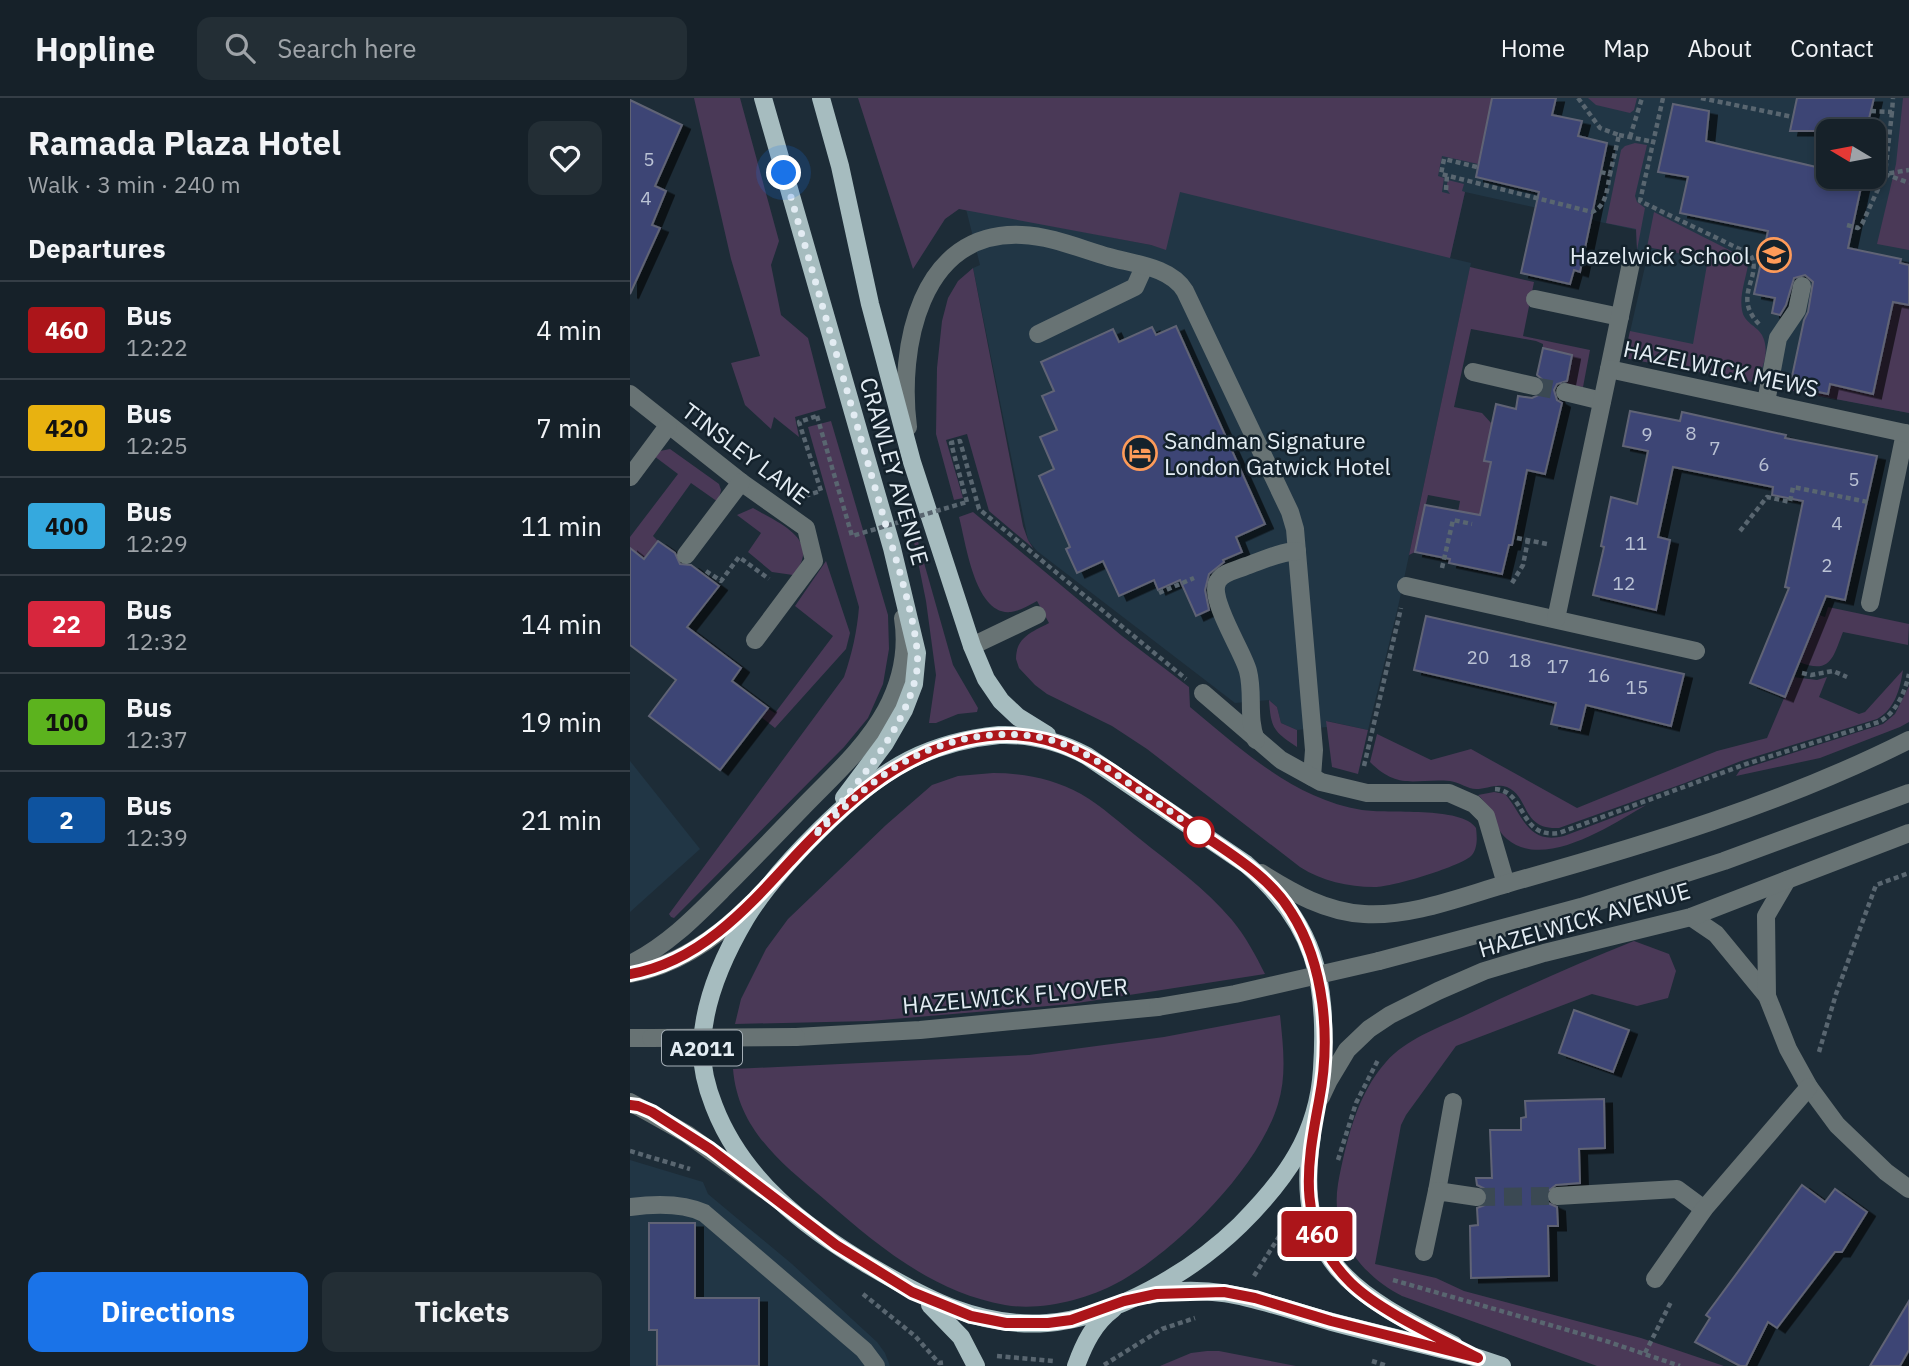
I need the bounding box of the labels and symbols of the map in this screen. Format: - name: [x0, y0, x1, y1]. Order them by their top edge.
- north arrow: [1816, 119, 1886, 189]
- house number: 5: [643, 147, 655, 171]
- your location: [766, 155, 801, 190]
- house number: 4: [640, 186, 652, 210]
- school or university icon: Hazelwick School: [1755, 236, 1793, 274]
- place label: Hazelwick School: [1570, 240, 1750, 270]
- street label: HAZELWICK MEWS: [1621, 333, 1821, 403]
- street label: CRAWLEY AVENUE: [854, 374, 936, 568]
- street label: TINSLEY LANE: [676, 395, 816, 511]
- house number: 8: [1685, 421, 1697, 445]
- house number: 9: [1641, 422, 1653, 446]
- place label: Sandman Signature London Gatwick Hotel: [1164, 425, 1391, 481]
- hotel icon: Sandman Signature London Gatwick Hotel: [1121, 434, 1159, 472]
- house number: 7: [1709, 436, 1721, 460]
- house number: 6: [1758, 452, 1770, 476]
- house number: 5: [1848, 467, 1860, 491]
- house number: 4: [1831, 511, 1843, 535]
- house number: 11: [1625, 531, 1647, 555]
- house number: 2: [1821, 553, 1833, 577]
- house number: 12: [1613, 571, 1635, 595]
- house number: 20: [1467, 645, 1489, 669]
- house number: 18: [1509, 648, 1531, 672]
- house number: 17: [1547, 654, 1569, 678]
- house number: 16: [1588, 663, 1610, 687]
- house number: 15: [1626, 675, 1648, 699]
- unlabelled marker: [1184, 817, 1214, 847]
- street label: HAZELWICK AVENUE: [1475, 874, 1693, 964]
- street label: HAZELWICK FLYOVER: [901, 970, 1129, 1020]
- road number: A2011: [662, 1030, 742, 1066]
- line badge: 460: [1277, 1211, 1357, 1257]

